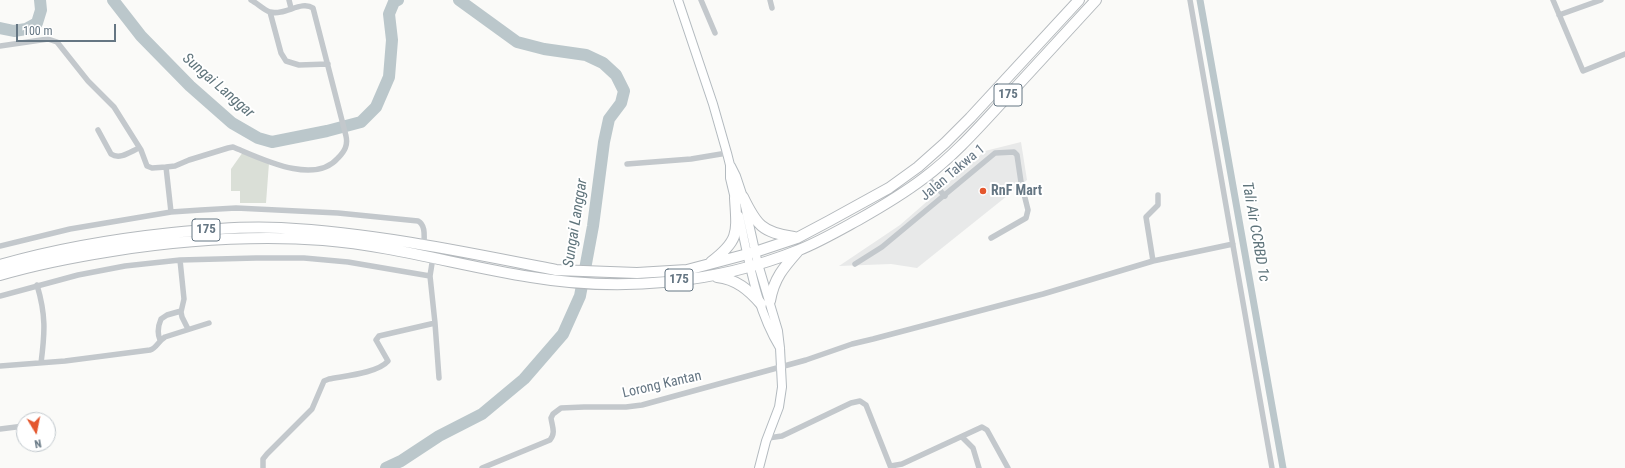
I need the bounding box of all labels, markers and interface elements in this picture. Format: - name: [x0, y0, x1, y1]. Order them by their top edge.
- scale bar: [18, 16, 118, 42]
- text: 100 m: [23, 24, 53, 38]
- water label: Sungai Langgar: [178, 50, 258, 122]
- road number: 175: [994, 84, 1022, 106]
- street label: Jalan Takwa 1: [917, 141, 989, 205]
- water label: Sungai Langgar: [560, 178, 592, 268]
- water label: Tali Air CCRBD 1c: [1237, 181, 1273, 283]
- place label: RnF Mart: [991, 183, 1042, 199]
- marker: RnF Mart: [978, 186, 988, 196]
- road number: 175: [192, 219, 220, 241]
- road number: 175: [665, 269, 693, 291]
- street label: Lorong Kantan: [621, 368, 703, 402]
- north arrow: [16, 412, 56, 452]
- text: N: [34, 436, 42, 450]

